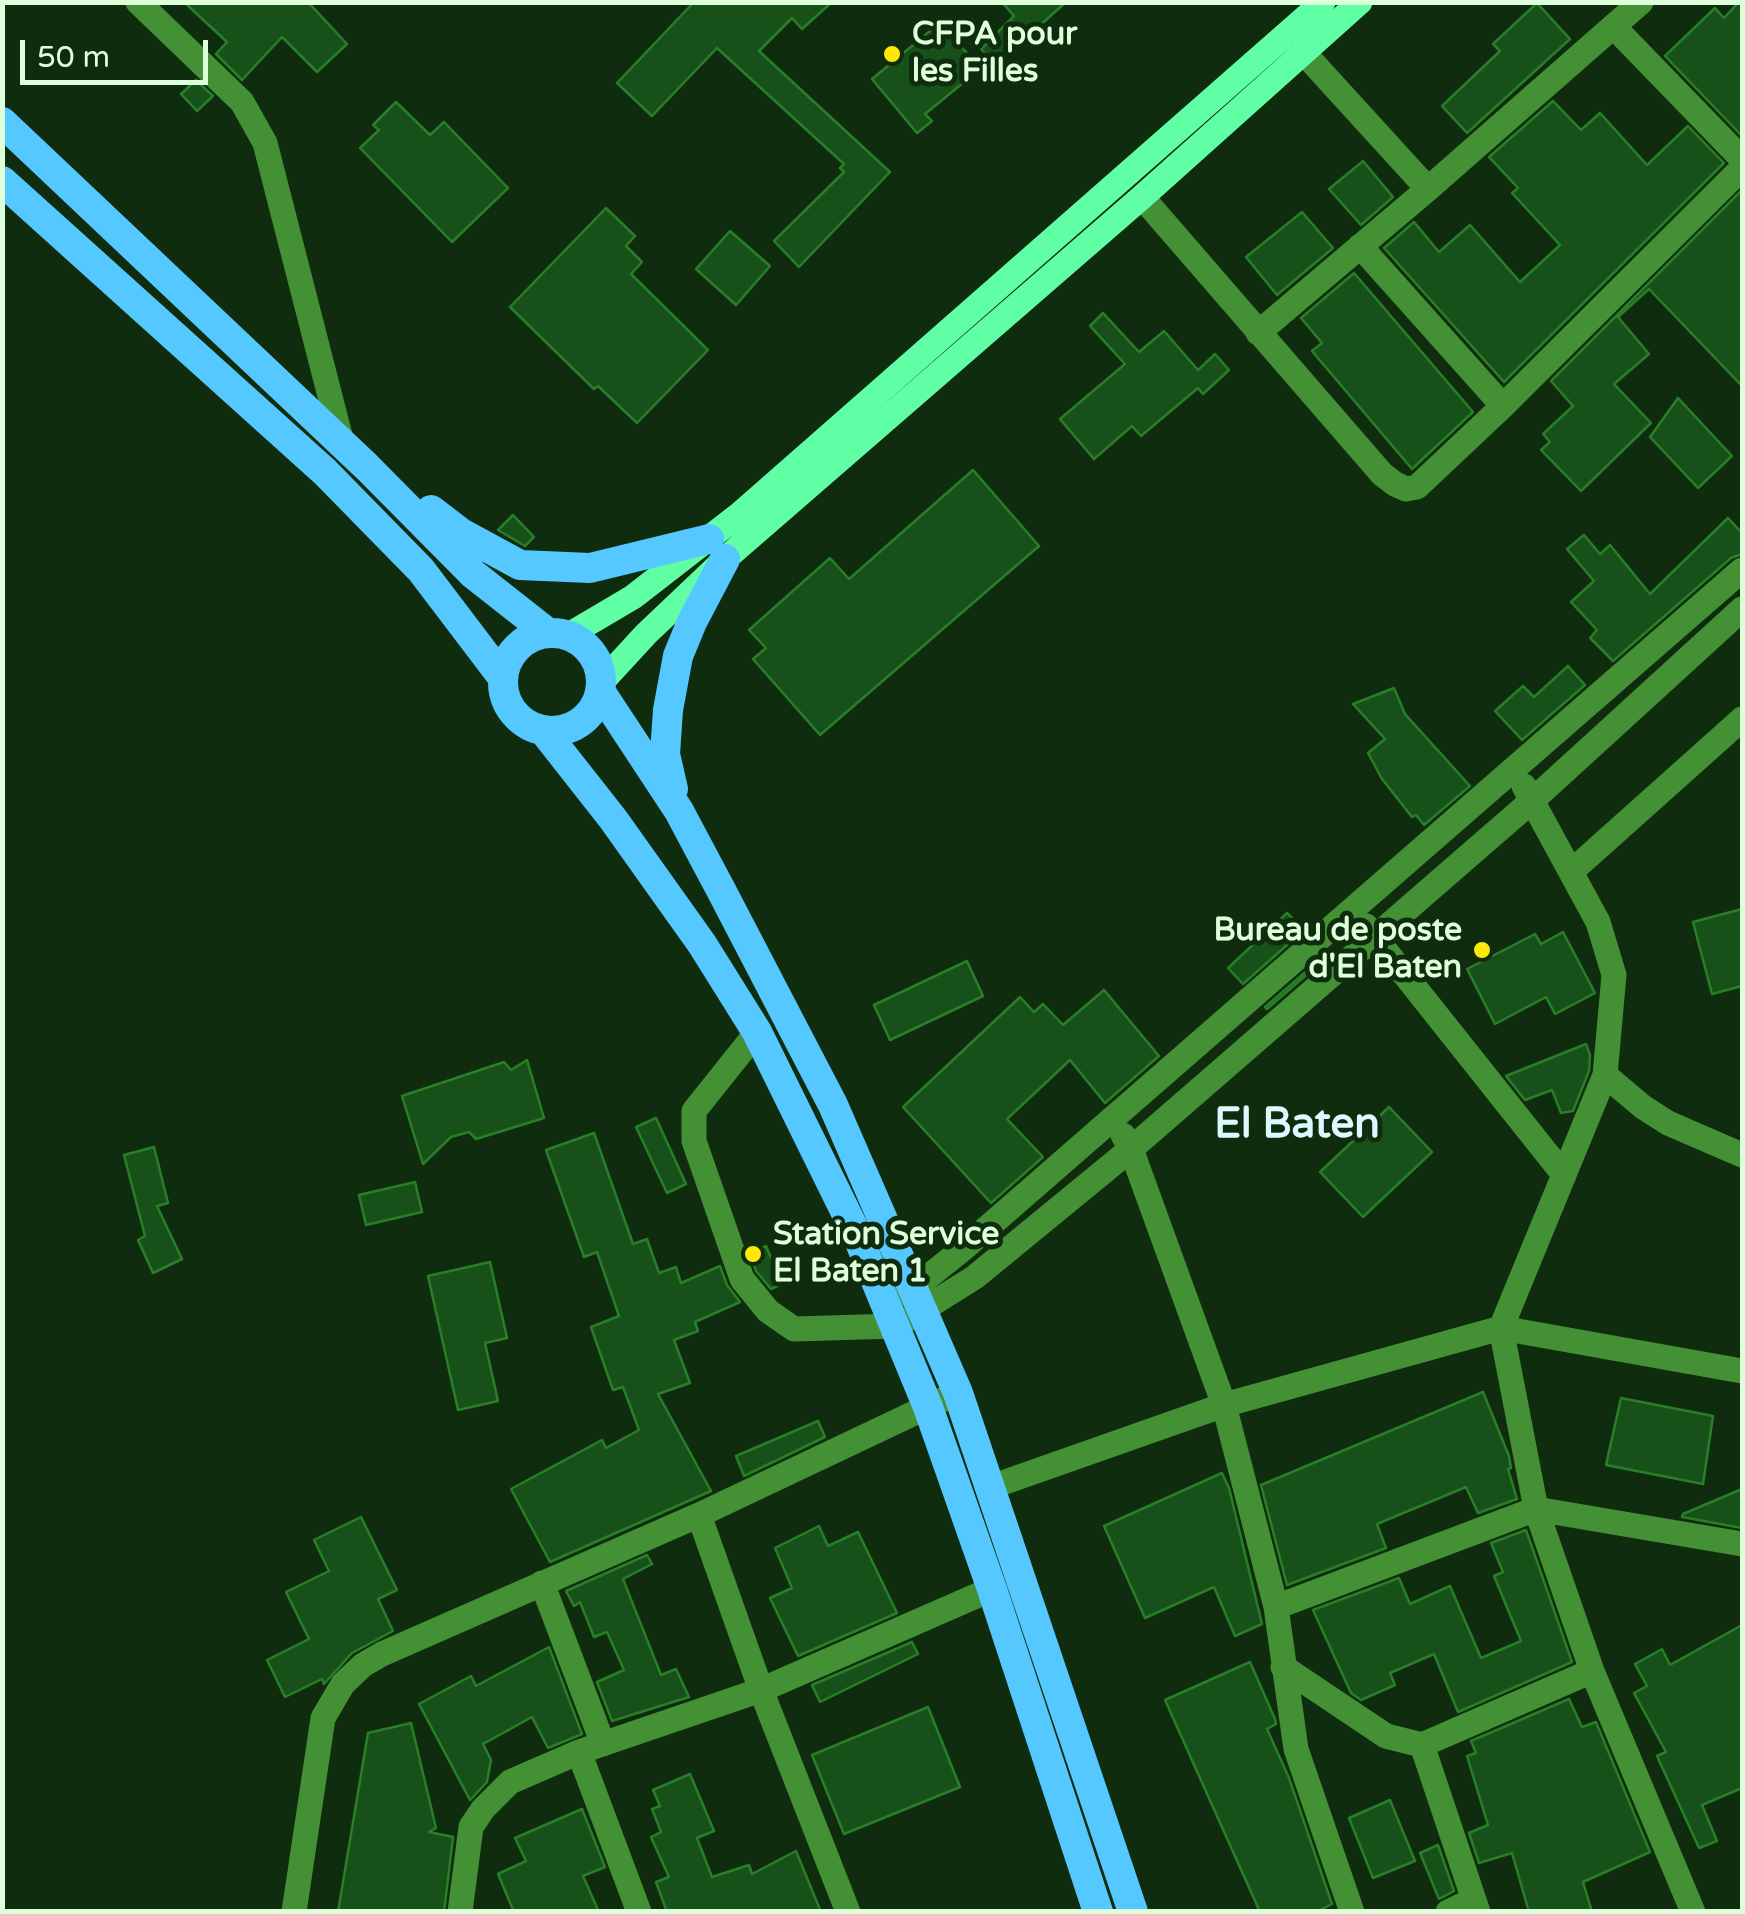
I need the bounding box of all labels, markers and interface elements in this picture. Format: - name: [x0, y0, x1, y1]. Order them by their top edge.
- place label: CFPA pour les Filles: [912, 17, 1077, 92]
- scale bar: [25, 20, 212, 82]
- text: 50 m: [37, 39, 110, 76]
- marker: CFPA pour les Filles: [881, 43, 903, 65]
- place label: Bureau de poste d'El Baten: [1213, 913, 1462, 988]
- marker: Bureau de poste d'El Baten: [1471, 939, 1493, 961]
- district label: El Baten: [1214, 1101, 1380, 1151]
- place label: Station Service El Baten 1: [773, 1217, 999, 1292]
- marker: Station Service El Baten 1: [742, 1243, 764, 1265]

